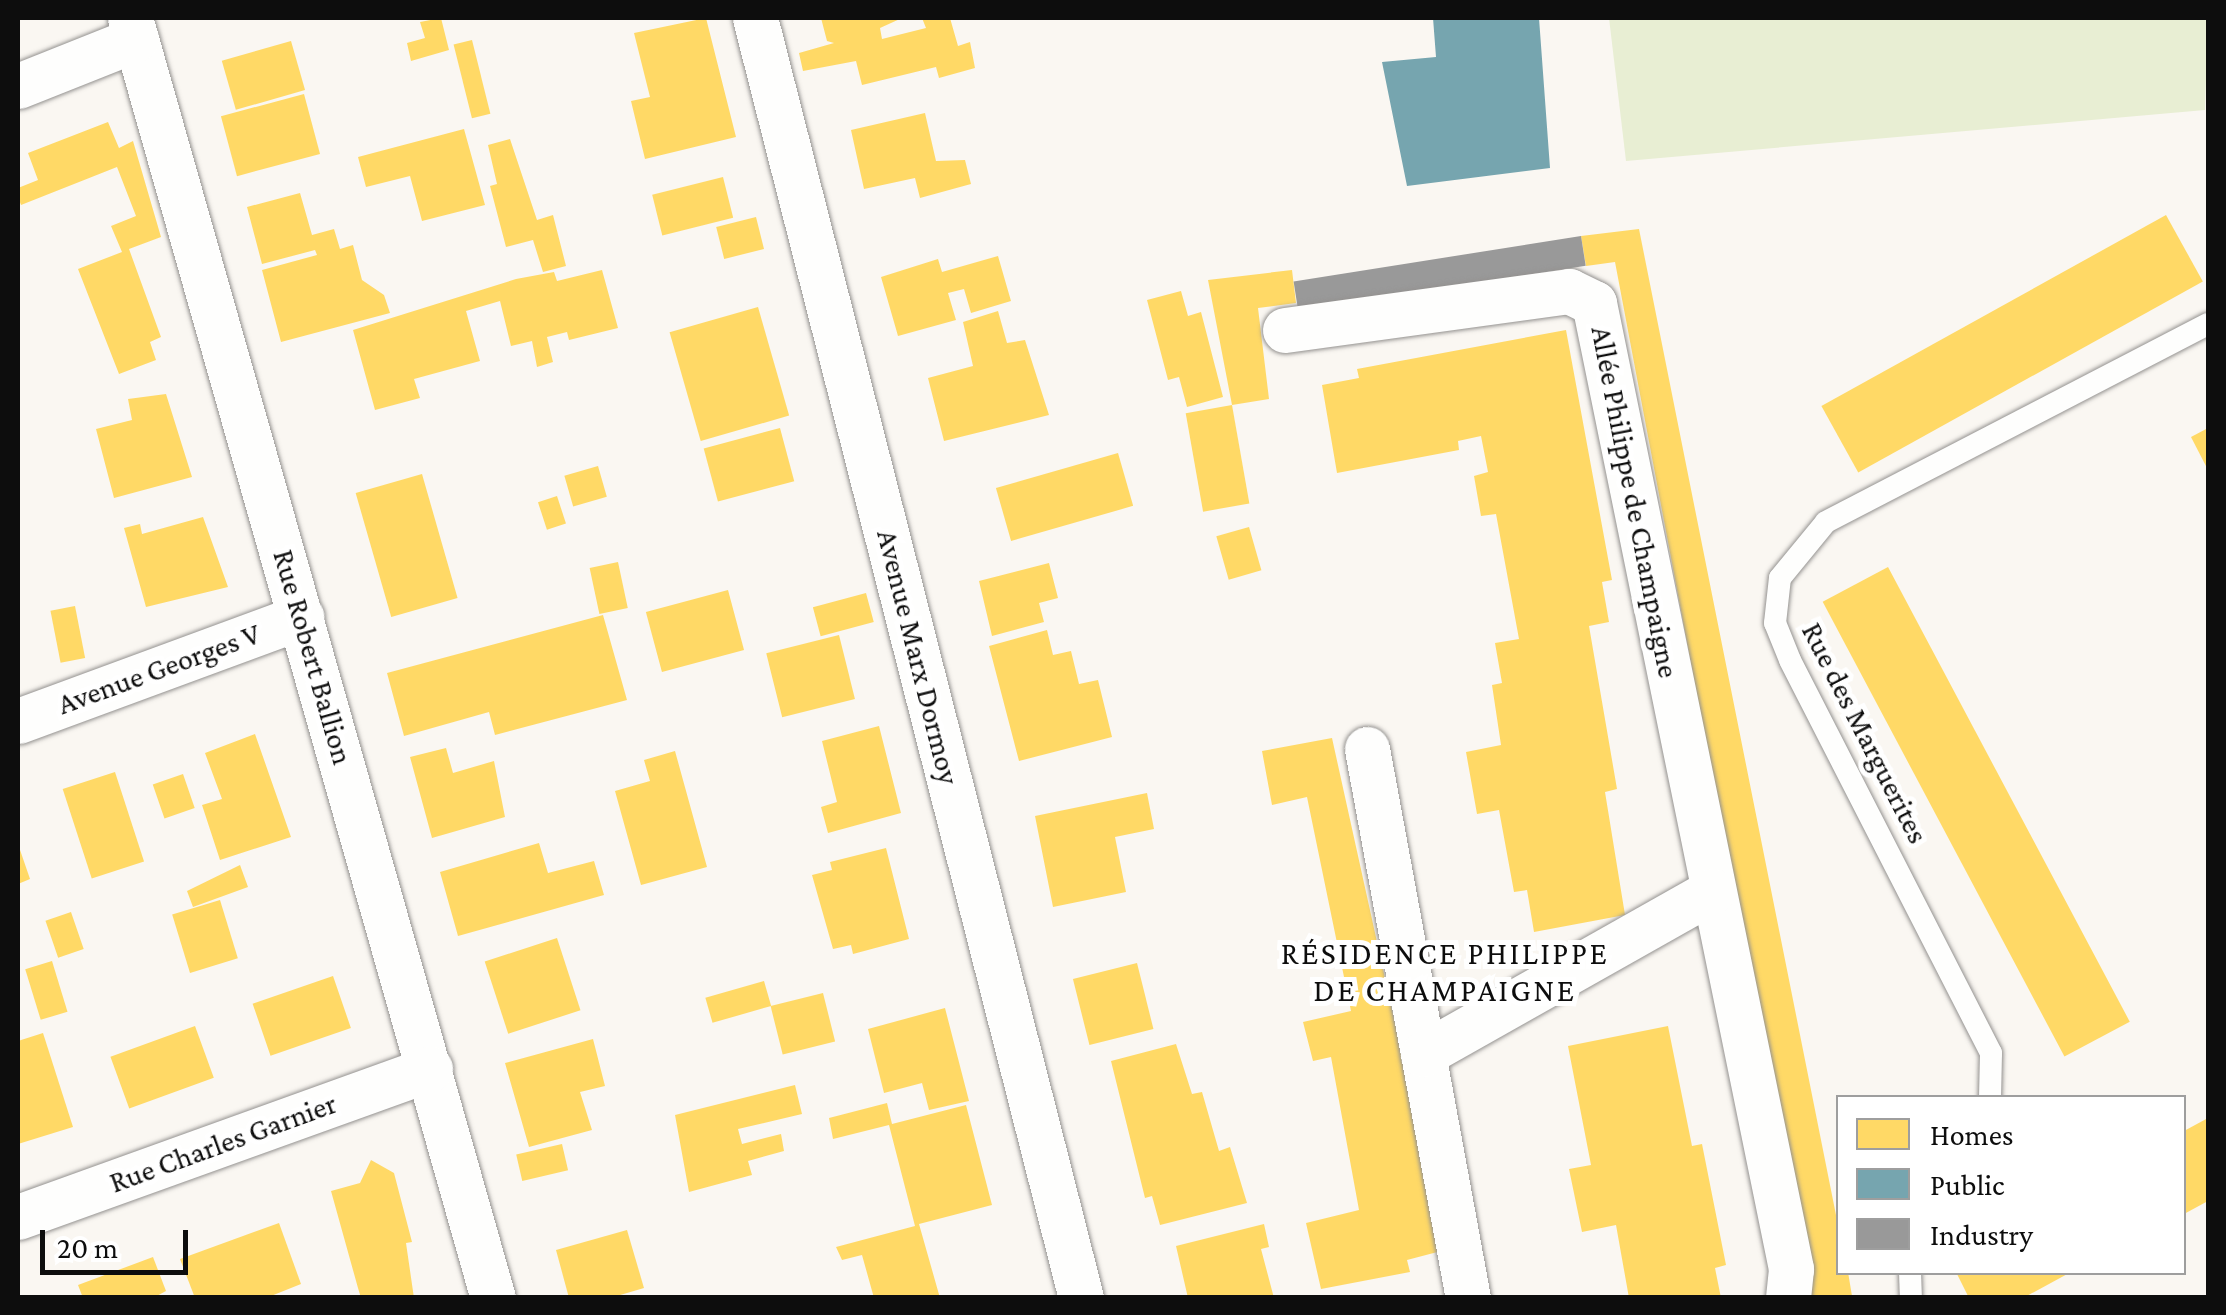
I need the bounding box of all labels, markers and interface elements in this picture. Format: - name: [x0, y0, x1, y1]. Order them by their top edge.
- street label: Allée Philippe de Champaigne: [1583, 323, 1687, 681]
- street label: Avenue Marx Dormoy: [869, 526, 967, 788]
- street label: Rue Robert Ballion: [265, 545, 361, 769]
- street label: Avenue Georges V: [53, 616, 265, 722]
- street label: Rue des Marguerites: [1794, 617, 1936, 849]
- district label: RÉSIDENCE PHILIPPE DE CHAMPAIGNE: [1281, 935, 1609, 1010]
- street label: Rue Charles Garnier: [105, 1085, 341, 1201]
- legend: [1836, 1095, 2186, 1275]
- text: Homes: [1930, 1118, 2014, 1151]
- text: Public: [1930, 1168, 2005, 1201]
- scale bar: [45, 1210, 192, 1272]
- text: Industry: [1930, 1218, 2033, 1251]
- text: 20 m: [57, 1231, 118, 1264]

